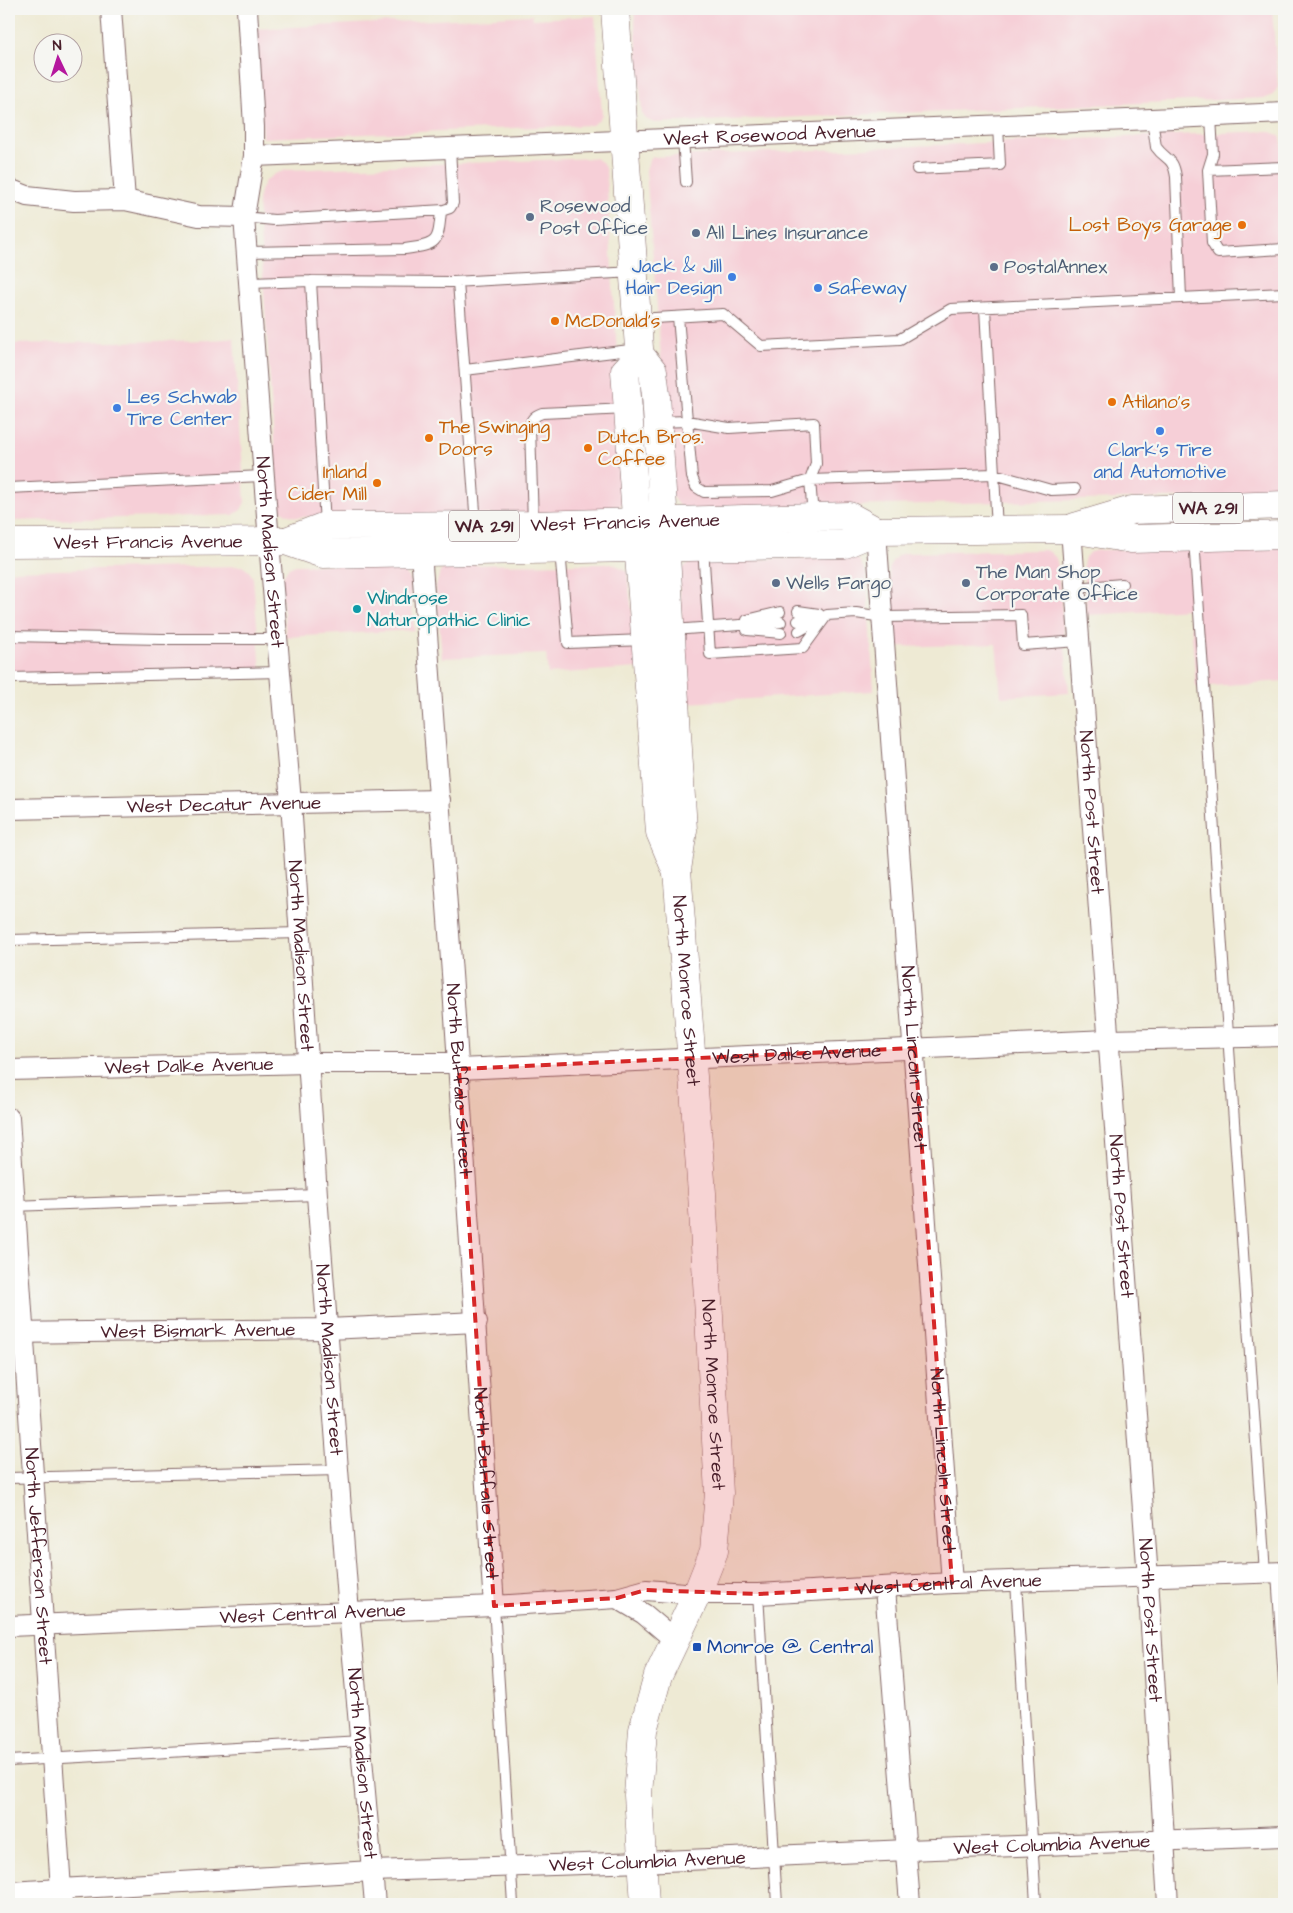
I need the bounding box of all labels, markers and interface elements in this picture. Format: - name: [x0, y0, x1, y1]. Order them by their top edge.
- north arrow: [32, 32, 82, 82]
- text: N: [52, 36, 62, 56]
- street label: West Rosewood Avenue: [663, 117, 877, 153]
- place label: Rosewood Post Office: [540, 193, 648, 242]
- marker: Rosewood Post Office: [524, 211, 536, 223]
- place label: Lost Boys Garage: [1069, 212, 1232, 240]
- marker: Lost Boys Garage: [1236, 219, 1248, 231]
- place label: All Lines Insurance: [706, 220, 868, 247]
- marker: All Lines Insurance: [690, 227, 702, 239]
- place label: Jack & Jill Hair Design: [626, 253, 722, 303]
- place label: PostalAnnex: [1004, 254, 1107, 281]
- marker: PostalAnnex: [988, 261, 1000, 273]
- marker: Jack & Jill Hair Design: [726, 271, 738, 283]
- place label: Safeway: [828, 275, 907, 303]
- marker: Safeway: [812, 282, 824, 294]
- place label: McDonald's: [565, 308, 660, 335]
- marker: McDonald's: [549, 315, 561, 327]
- place label: Les Schwab Tire Center: [127, 384, 237, 433]
- place label: Atilano's: [1122, 389, 1190, 416]
- marker: Atilano's: [1106, 396, 1118, 408]
- marker: Les Schwab Tire Center: [111, 402, 123, 414]
- place label: The Swinging Doors: [439, 414, 550, 463]
- place label: Dutch Bros. Coffee: [598, 424, 704, 473]
- marker: Clark's Tire and Automotive: [1154, 425, 1166, 437]
- marker: The Swinging Doors: [423, 432, 435, 444]
- place label: Clark's Tire and Automotive: [1094, 437, 1226, 486]
- marker: Dutch Bros. Coffee: [582, 442, 594, 454]
- street label: North Madison Street: [249, 455, 291, 649]
- place label: Inland Cider Mill: [288, 459, 367, 508]
- marker: Inland Cider Mill: [371, 477, 383, 489]
- road number: WA 291: [1173, 492, 1243, 524]
- street label: West Francis Avenue: [530, 506, 720, 539]
- road number: WA 291: [449, 511, 519, 542]
- street label: West Francis Avenue: [53, 528, 243, 556]
- place label: The Man Shop Corporate Office: [976, 559, 1138, 608]
- place label: Wells Fargo: [786, 570, 891, 598]
- marker: Wells Fargo: [770, 577, 782, 589]
- marker: The Man Shop Corporate Office: [960, 577, 972, 589]
- place label: Windrose Naturopathic Clinic: [367, 585, 531, 634]
- marker: Windrose Naturopathic Clinic: [351, 603, 363, 615]
- street label: North Post Street: [1072, 729, 1111, 895]
- street label: West Decatur Avenue: [126, 789, 321, 820]
- street label: North Madison Street: [281, 859, 321, 1053]
- street label: North Monroe Street: [665, 894, 707, 1087]
- street label: North Lincoln Street: [894, 964, 934, 1151]
- street label: North Buffalo Street: [439, 982, 479, 1177]
- street label: West Dalke Avenue: [711, 1037, 882, 1071]
- street label: West Dalke Avenue: [104, 1050, 274, 1081]
- street label: North Post Street: [1102, 1133, 1141, 1299]
- street label: North Madison Street: [309, 1263, 350, 1457]
- street label: North Monroe Street: [695, 1298, 732, 1491]
- street label: West Bismark Avenue: [100, 1316, 296, 1345]
- street label: North Lincoln Street: [923, 1367, 963, 1554]
- street label: North Buffalo Street: [467, 1386, 506, 1581]
- street label: North Jefferson Street: [18, 1447, 59, 1666]
- street label: North Post Street: [1132, 1537, 1169, 1703]
- street label: West Central Avenue: [855, 1567, 1042, 1602]
- street label: West Central Avenue: [219, 1596, 406, 1631]
- place label: Monroe @ Central: [707, 1634, 873, 1661]
- marker: Monroe @ Central: [691, 1641, 703, 1653]
- street label: North Madison Street: [340, 1667, 384, 1860]
- street label: West Columbia Avenue: [953, 1827, 1151, 1862]
- street label: West Columbia Avenue: [548, 1844, 746, 1879]

